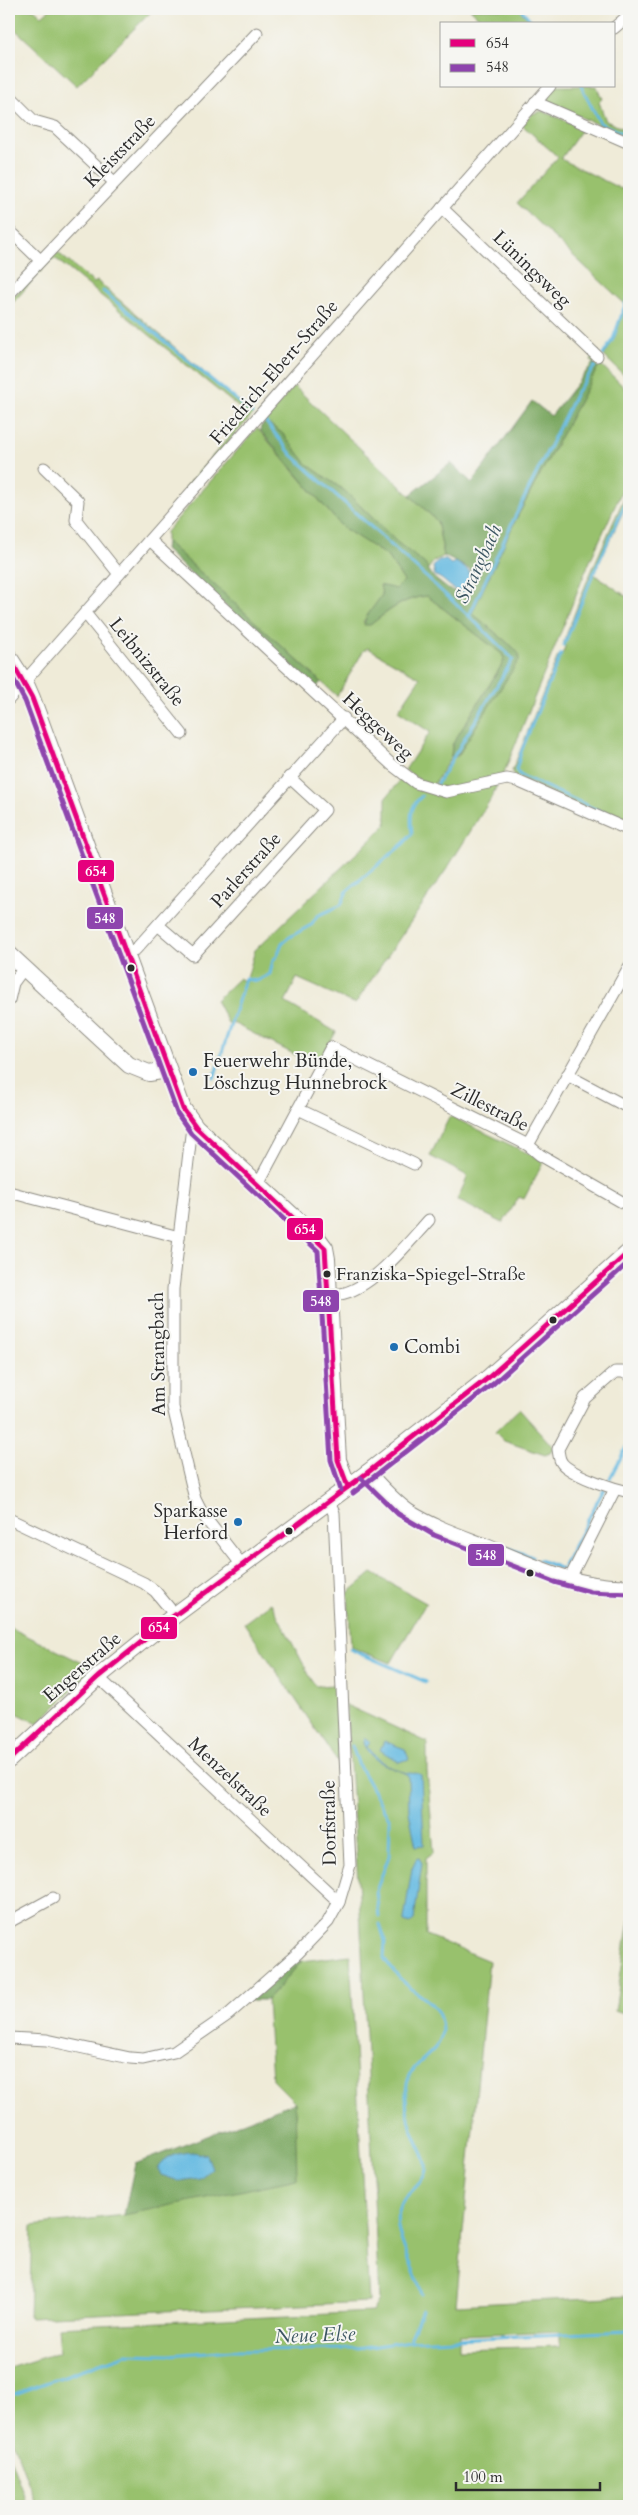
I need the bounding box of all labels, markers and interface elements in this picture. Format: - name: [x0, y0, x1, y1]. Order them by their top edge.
- legend: [440, 22, 616, 88]
- text: 654: [486, 33, 509, 53]
- text: 548: [486, 57, 509, 77]
- street label: Kleiststraße: [78, 109, 162, 193]
- street label: Lüningsweg: [487, 225, 577, 313]
- street label: Friedrich-Ebert-Straße: [204, 294, 344, 450]
- water label: Strangbach: [448, 520, 508, 608]
- street label: Leibnizstraße: [103, 612, 191, 712]
- street label: Heggeweg: [337, 686, 420, 766]
- street label: Parlerstraße: [205, 826, 287, 914]
- line badge: 654: [77, 859, 115, 883]
- text: 654: [85, 862, 107, 881]
- line badge: 548: [86, 906, 124, 930]
- text: 548: [94, 909, 116, 928]
- unlabelled marker: [126, 963, 136, 973]
- place label: Feuerwehr Bünde, Löschzug Hunnebrock: [203, 1048, 388, 1096]
- marker: Feuerwehr Bünde, Löschzug Hunnebrock: [187, 1066, 199, 1078]
- street label: Zillestraße: [446, 1076, 534, 1138]
- line badge: 654: [286, 1217, 324, 1241]
- text: 654: [294, 1220, 316, 1239]
- place label: Franziska-Spiegel-Straße: [336, 1262, 526, 1287]
- marker: Franziska-Spiegel-Straße: [322, 1269, 332, 1279]
- line badge: 548: [302, 1289, 340, 1313]
- street label: Am Strangbach: [144, 1291, 172, 1416]
- text: 548: [310, 1292, 332, 1311]
- unlabelled marker: [548, 1315, 558, 1325]
- place label: Combi: [404, 1334, 460, 1360]
- marker: Combi: [388, 1341, 400, 1353]
- place label: Sparkasse Herford: [154, 1498, 228, 1546]
- marker: Sparkasse Herford: [232, 1516, 244, 1528]
- unlabelled marker: [284, 1526, 294, 1536]
- line badge: 548: [467, 1543, 505, 1567]
- text: 548: [475, 1546, 497, 1565]
- unlabelled marker: [525, 1568, 535, 1578]
- line badge: 654: [140, 1616, 178, 1640]
- text: 654: [148, 1618, 170, 1637]
- street label: Engerstraße: [37, 1626, 127, 1708]
- street label: Menzelstraße: [182, 1731, 278, 1823]
- street label: Dorfstraße: [315, 1780, 343, 1866]
- water label: Neue Else: [274, 2320, 356, 2350]
- scale bar: [456, 2460, 599, 2492]
- text: 100 m: [463, 2467, 503, 2487]

